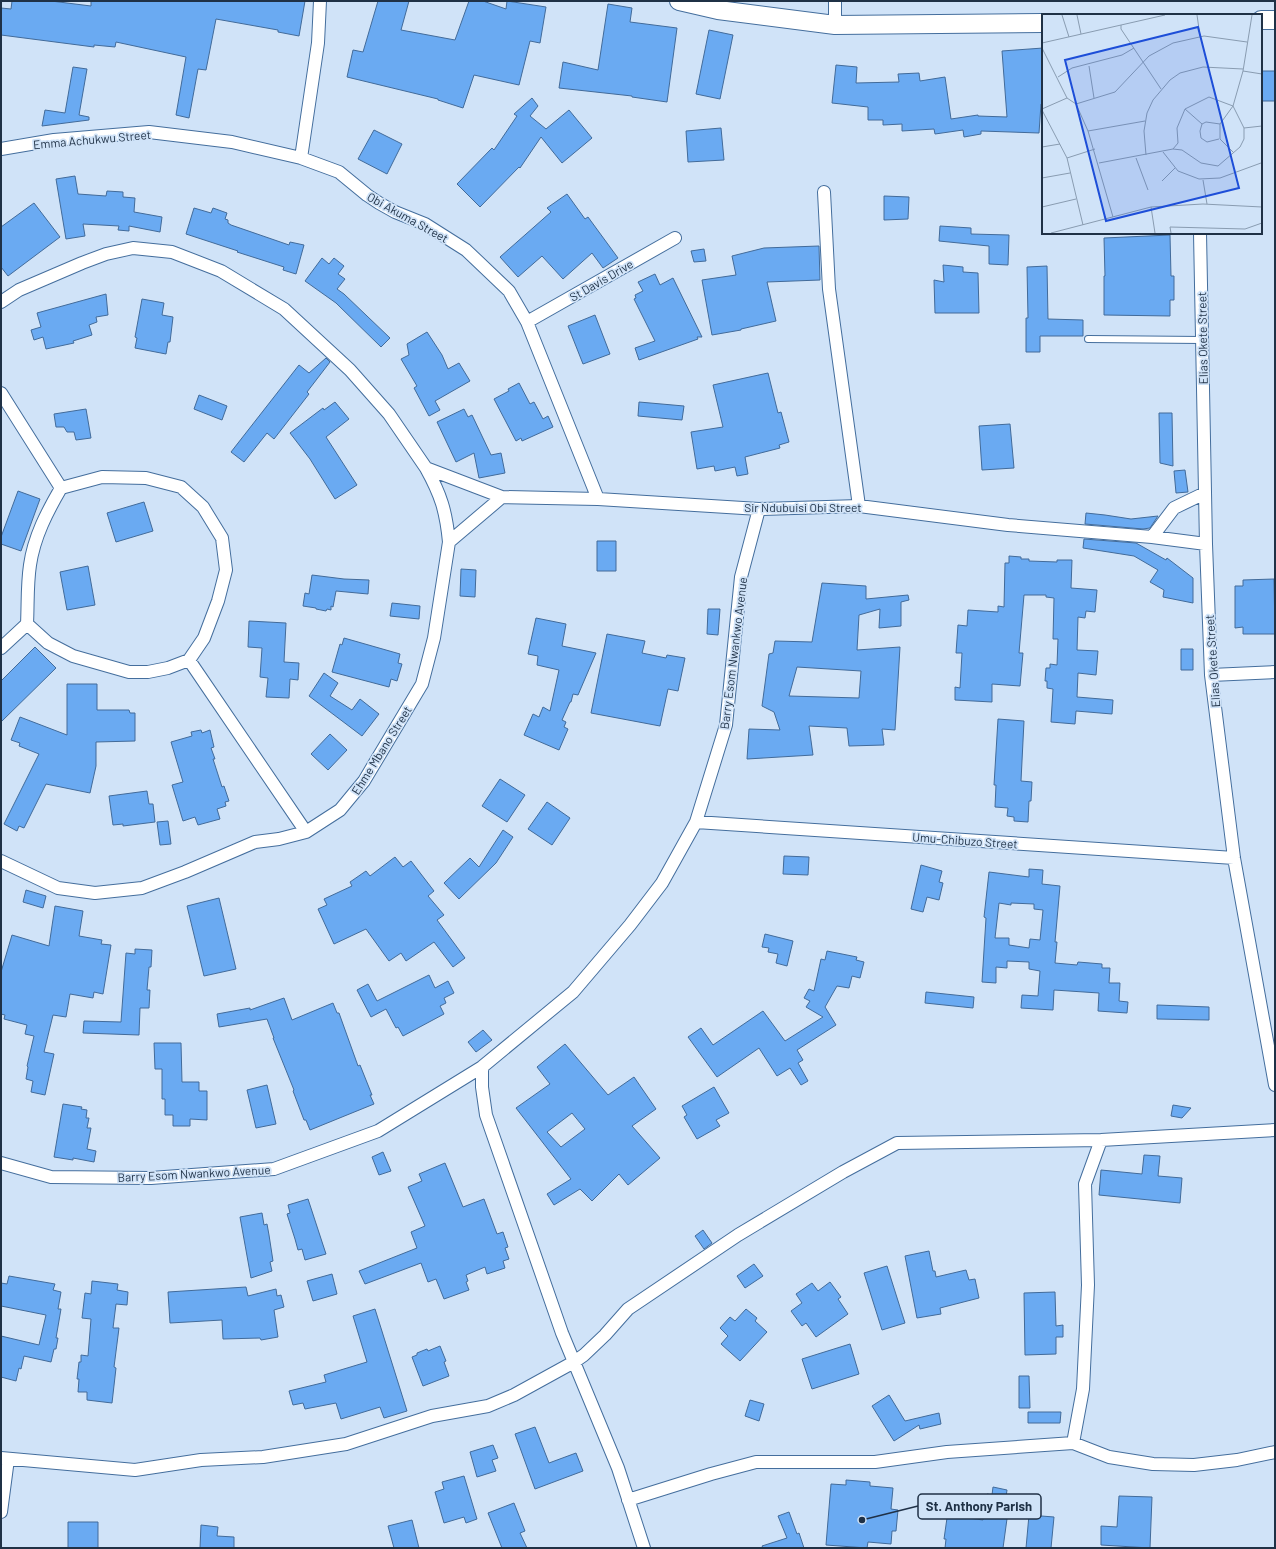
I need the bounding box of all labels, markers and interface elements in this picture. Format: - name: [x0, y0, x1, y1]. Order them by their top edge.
- inset map: [1042, 14, 1262, 234]
- street label: Emma Achukwu Street: [33, 127, 151, 151]
- street label: Obi Akuma Street: [365, 189, 451, 245]
- street label: St Davis Drive: [567, 256, 635, 304]
- street label: Elias Okete Street: [1194, 292, 1210, 384]
- street label: Sir Ndubuisi Obi Street: [744, 500, 862, 514]
- street label: Barry Esom Nwankwo Avenue: [717, 576, 749, 730]
- street label: Elias Okete Street: [1202, 614, 1222, 708]
- street label: Ehme Mbano Street: [348, 703, 414, 797]
- street label: Umu-Chibuzo Street: [912, 829, 1018, 851]
- street label: Barry Esom Nwankwo Avenue: [117, 1162, 271, 1184]
- callout: St. Anthony Parish: [918, 1494, 1041, 1519]
- text: St. Anthony Parish: [926, 1498, 1032, 1514]

